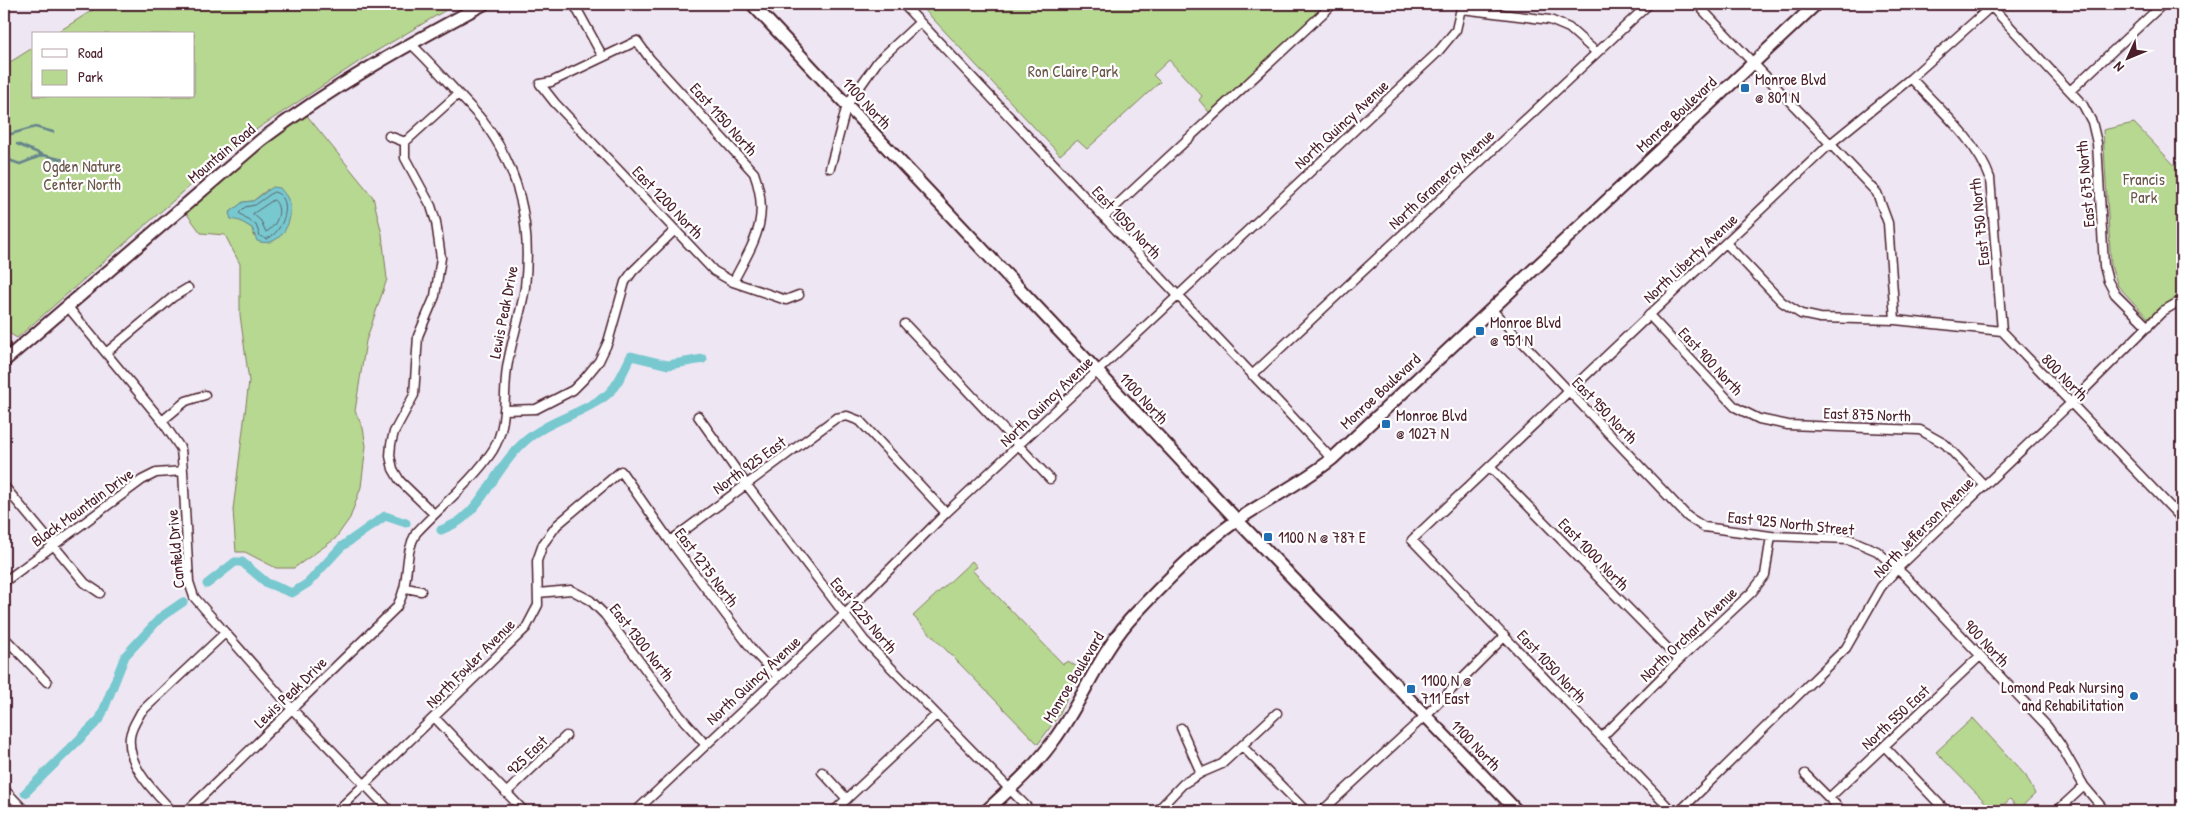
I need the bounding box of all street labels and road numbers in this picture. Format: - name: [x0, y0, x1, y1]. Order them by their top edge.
- street label: Monroe Boulevard: [1631, 71, 1721, 157]
- street label: 1100 North: [837, 72, 897, 134]
- street label: North Quincy Avenue: [1289, 74, 1394, 174]
- street label: East 1150 North: [685, 78, 763, 160]
- street label: Mountain Road: [182, 118, 260, 188]
- street label: North Gramercy Avenue: [1383, 124, 1499, 234]
- street label: East 675 North: [2070, 140, 2100, 228]
- street label: East 1200 North: [628, 161, 709, 243]
- street label: East 750 North: [1963, 177, 1995, 267]
- street label: East 1050 North: [1087, 181, 1167, 264]
- street label: North Liberty Avenue: [1638, 208, 1743, 308]
- street label: Lewis Peak Drive: [483, 263, 523, 360]
- street label: East 900 North: [1674, 322, 1749, 400]
- street label: Monroe Boulevard: [1335, 348, 1425, 434]
- street label: 800 North: [2037, 348, 2093, 406]
- street label: North Quincy Avenue: [994, 350, 1098, 451]
- street label: 1100 North: [1114, 367, 1174, 429]
- street label: East 950 North: [1567, 372, 1643, 449]
- street label: East 875 North: [1823, 401, 1911, 427]
- street label: North 925 East: [708, 431, 791, 499]
- street label: Black Mountain Drive: [27, 462, 138, 552]
- street label: North Jefferson Avenue: [1868, 471, 1979, 582]
- street label: East 925 North Street: [1727, 505, 1856, 541]
- street label: Canfield Drive: [161, 508, 189, 589]
- street label: East 1000 North: [1554, 513, 1634, 595]
- street label: East 1275 North: [670, 523, 744, 611]
- street label: East 1225 North: [826, 572, 903, 658]
- street label: North Orchard Avenue: [1634, 581, 1742, 686]
- street label: East 1300 North: [605, 599, 679, 686]
- street label: North Fowler Avenue: [421, 613, 520, 712]
- street label: 900 North: [1959, 615, 2015, 672]
- street label: East 1050 North: [1512, 625, 1592, 708]
- street label: Monroe Boulevard: [1037, 627, 1109, 727]
- street label: North Quincy Avenue: [701, 630, 806, 730]
- street label: Lewis Peak Drive: [249, 651, 332, 733]
- street label: North 550 East: [1856, 679, 1934, 755]
- street label: 1100 North: [1446, 715, 1506, 775]
- street label: 925 East: [502, 730, 553, 780]

